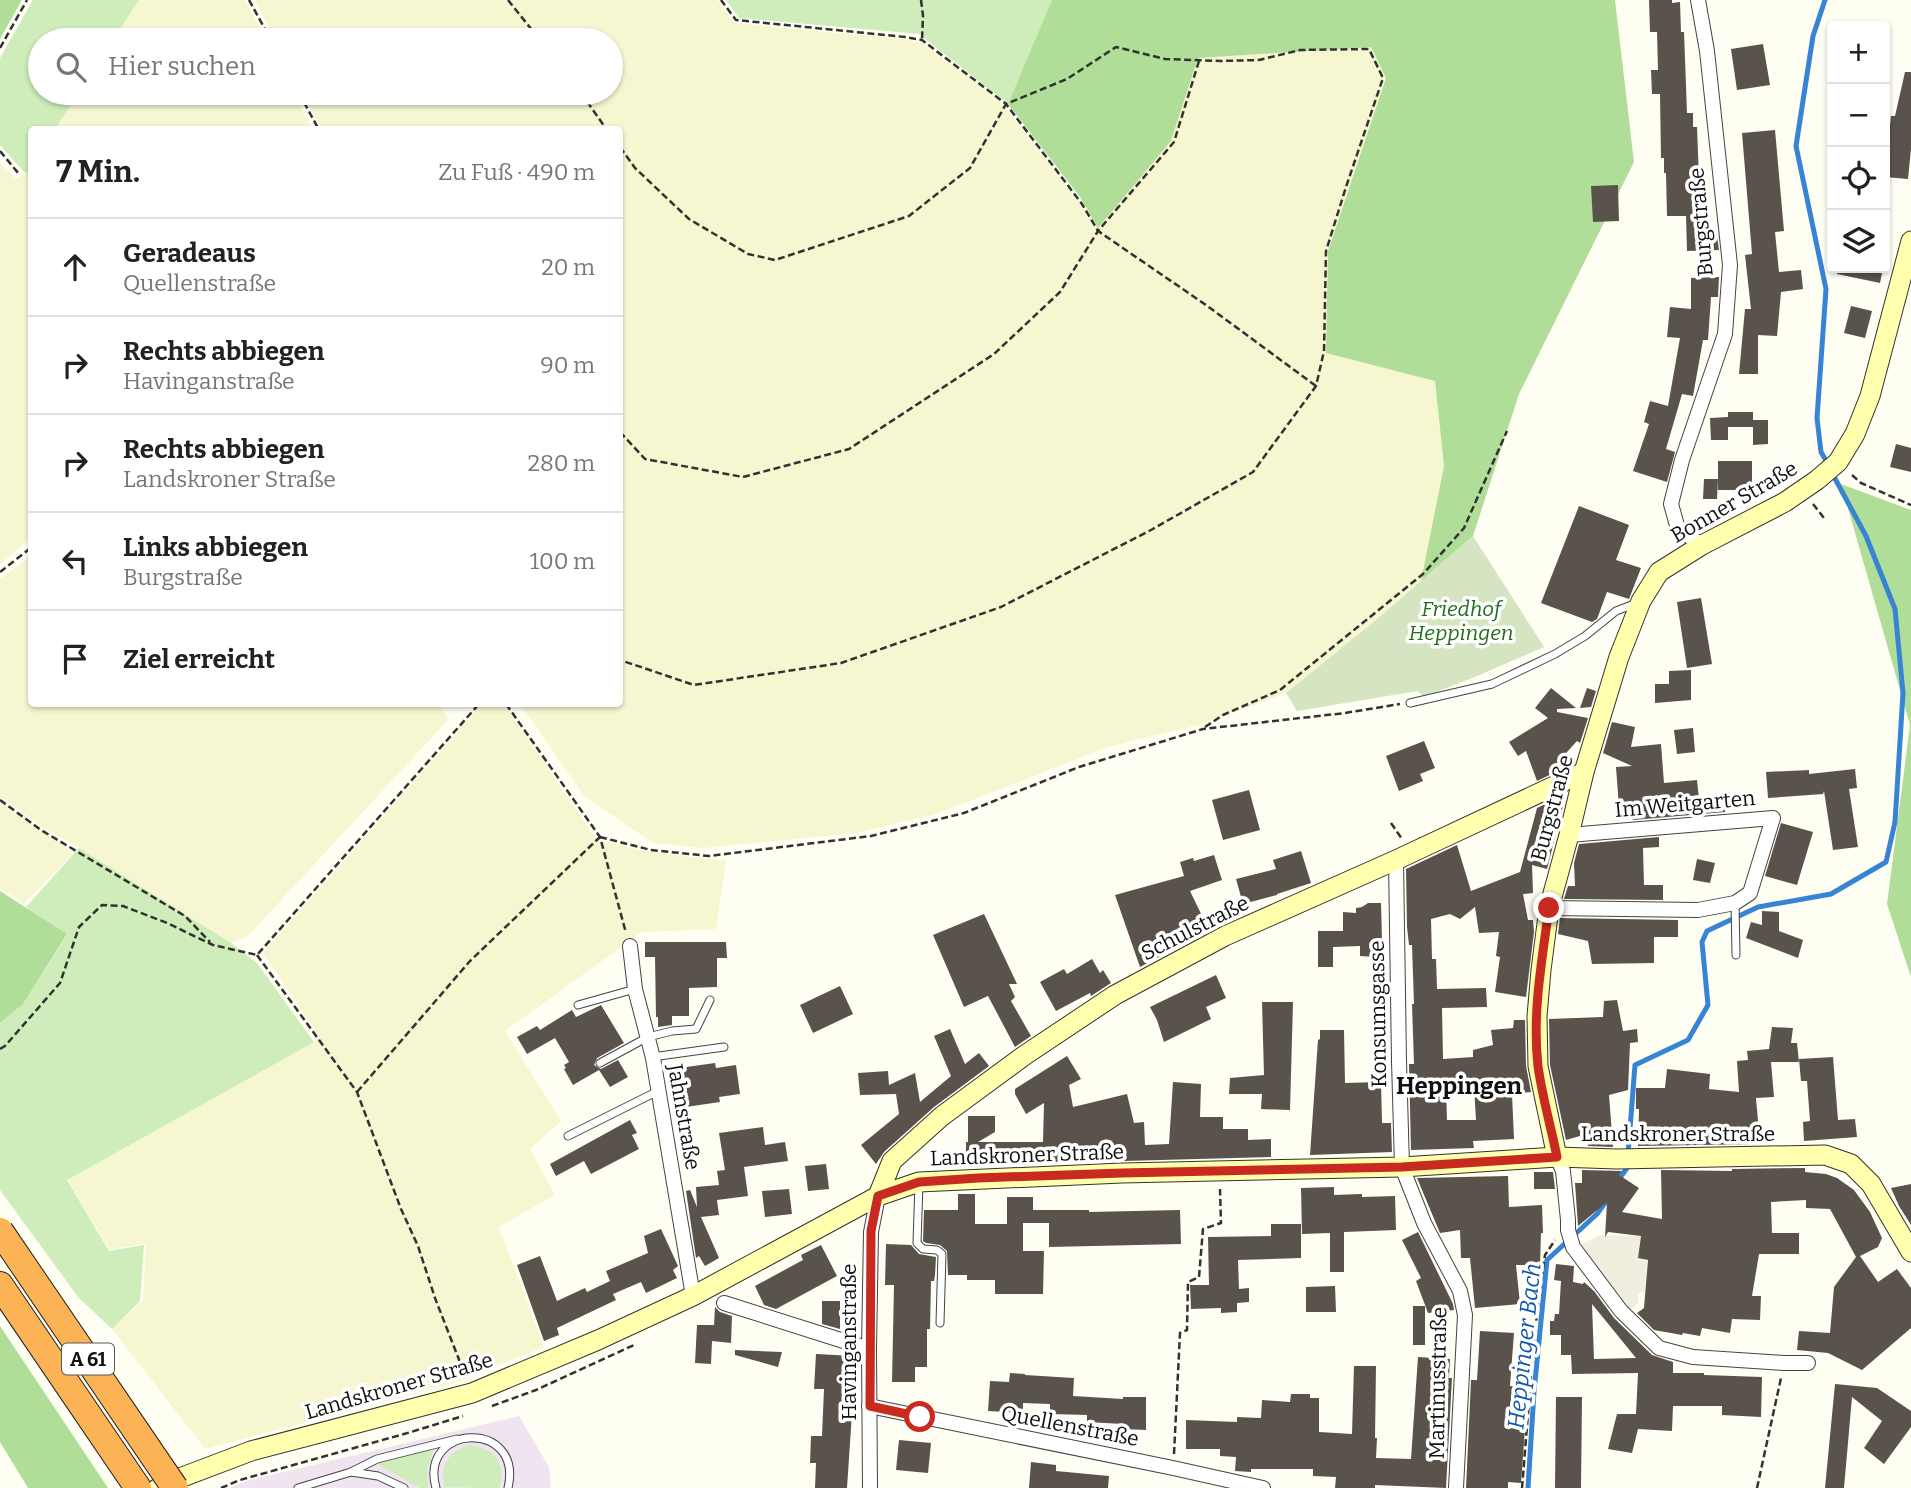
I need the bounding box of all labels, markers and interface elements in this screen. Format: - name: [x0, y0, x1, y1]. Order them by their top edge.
- map controls: [1827, 21, 1890, 273]
- button: +: [1827, 21, 1890, 84]
- search box: [28, 28, 623, 105]
- icon: search: [52, 48, 90, 86]
- text: Hier suchen: [108, 51, 256, 82]
- button: −: [1827, 84, 1890, 147]
- button: locate: [1827, 147, 1890, 210]
- text: 7 Min.: [56, 154, 140, 190]
- text: Zu Fuß · 490 m: [438, 158, 595, 186]
- street label: Burgstraße: [1683, 166, 1719, 278]
- button: layers: [1827, 210, 1890, 273]
- text: Geradeaus: [123, 238, 256, 269]
- icon: ahead: [56, 248, 94, 286]
- text: 20 m: [541, 253, 595, 281]
- text: Quellenstraße: [123, 269, 276, 297]
- text: Rechts abbiegen: [123, 336, 325, 367]
- icon: right: [56, 346, 94, 384]
- text: 90 m: [540, 351, 595, 379]
- text: Havinganstraße: [123, 367, 295, 395]
- text: Rechts abbiegen: [123, 434, 325, 465]
- icon: right: [56, 444, 94, 482]
- text: 280 m: [527, 449, 595, 477]
- street label: Bonner Straße: [1666, 455, 1802, 549]
- text: Landskroner Straße: [123, 465, 336, 493]
- text: Links abbiegen: [123, 532, 308, 563]
- icon: left: [56, 542, 94, 580]
- text: 100 m: [530, 547, 595, 575]
- text: Burgstraße: [123, 563, 243, 591]
- park label: Friedhof Heppingen: [1409, 596, 1513, 646]
- icon: arrive: [56, 640, 94, 678]
- text: Ziel erreicht: [123, 644, 275, 675]
- street label: Burgstraße: [1525, 752, 1579, 864]
- street label: Im Weitgarten: [1614, 785, 1756, 823]
- street label: Schulstraße: [1137, 890, 1253, 966]
- route end: [1533, 892, 1564, 923]
- street label: Konsumsgasse: [1364, 940, 1392, 1088]
- street label: Jahnstraße: [662, 1061, 706, 1172]
- district label: Heppingen: [1396, 1072, 1523, 1100]
- street label: Landskroner Straße: [1581, 1121, 1775, 1147]
- street label: Landskroner Straße: [929, 1139, 1125, 1171]
- water label: Heppinger Bach: [1501, 1262, 1547, 1430]
- street label: Havinganstraße: [836, 1264, 862, 1420]
- street label: Martinusstraße: [1424, 1307, 1452, 1459]
- road number: A 61: [62, 1344, 114, 1374]
- street label: Landskroner Straße: [302, 1347, 496, 1425]
- street label: Quellenstraße: [999, 1400, 1141, 1452]
- route start: [904, 1401, 935, 1432]

